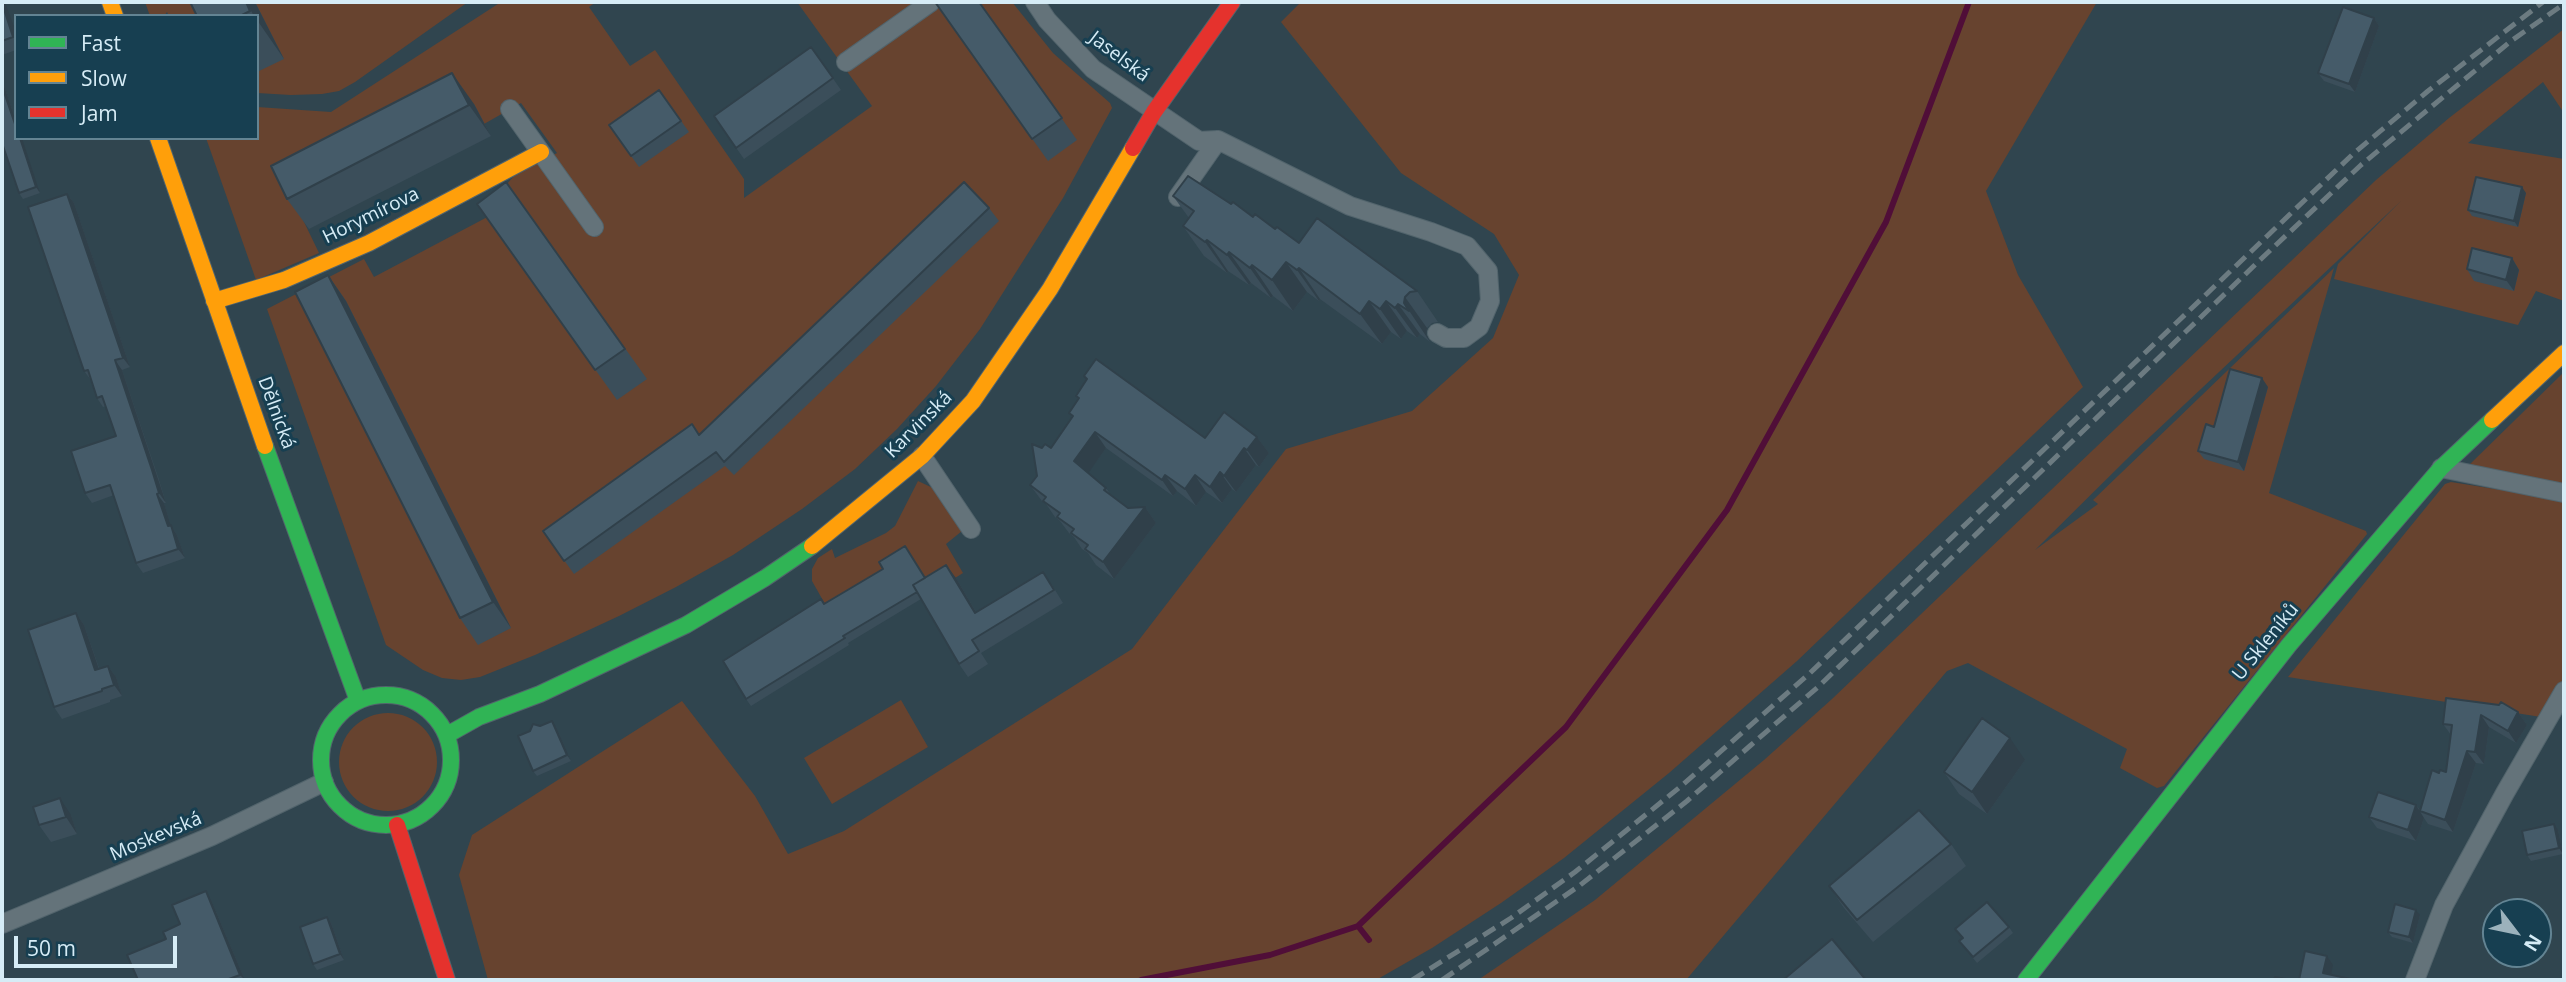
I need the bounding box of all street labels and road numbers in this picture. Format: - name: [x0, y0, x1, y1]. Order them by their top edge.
- street label: Jaselská: [1084, 27, 1154, 87]
- street label: Horymírova: [319, 183, 423, 249]
- street label: Dělnická: [252, 374, 300, 452]
- street label: Karvinská: [881, 387, 957, 463]
- street label: U Skleníků: [2228, 599, 2304, 685]
- street label: Moskevská: [107, 807, 205, 867]

